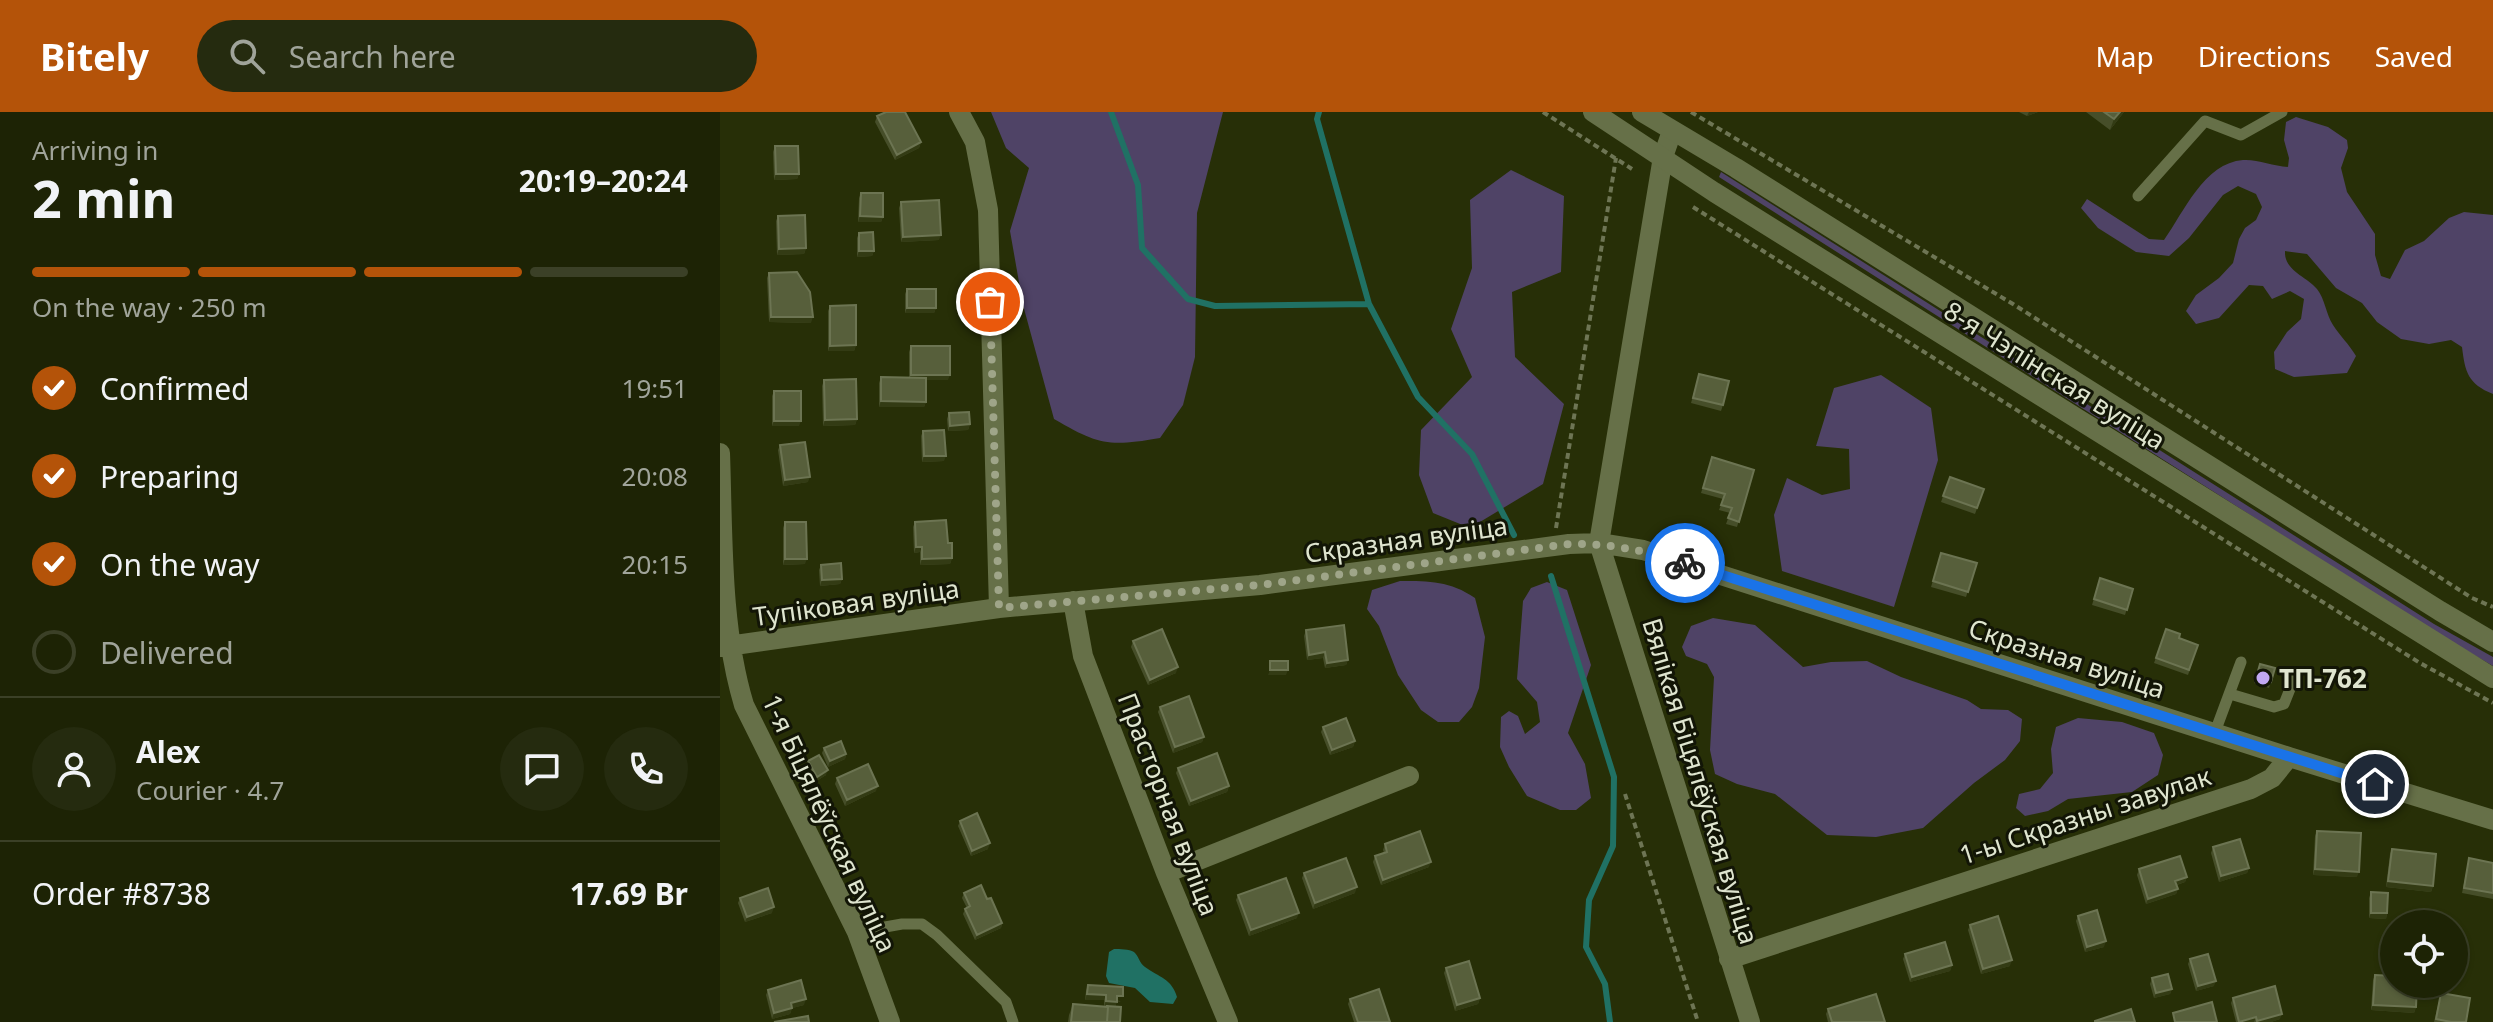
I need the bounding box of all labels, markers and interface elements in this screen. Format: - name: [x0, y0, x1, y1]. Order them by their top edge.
- search box: [197, 20, 757, 92]
- text: Bitely: [40, 30, 149, 82]
- icon: search: [225, 34, 269, 78]
- text: Search here: [289, 36, 456, 77]
- text: Map: [2095, 37, 2154, 75]
- text: Directions: [2198, 37, 2331, 75]
- text: Saved: [2375, 37, 2453, 75]
- text: Arriving in: [32, 132, 158, 168]
- text: 20:19–20:24: [519, 160, 688, 201]
- text: 2 min: [32, 162, 175, 233]
- pin: [956, 268, 1024, 336]
- icon: bag: [968, 280, 1012, 324]
- text: On the way · 250 m: [32, 289, 266, 325]
- street label: 8-я Чэпінская вуліца: [1937, 292, 2173, 458]
- icon: check: [32, 366, 76, 410]
- text: Confirmed: [100, 368, 250, 409]
- text: 19:51: [622, 370, 688, 406]
- icon: check: [32, 454, 76, 498]
- text: Preparing: [100, 456, 239, 497]
- text: 20:08: [622, 458, 688, 494]
- street label: Скразная вуліца: [1302, 507, 1510, 571]
- courier: [1645, 523, 1725, 603]
- icon: bike: [1663, 541, 1707, 585]
- icon: check: [32, 542, 76, 586]
- text: On the way: [100, 544, 260, 585]
- text: 20:15: [622, 546, 688, 582]
- street label: Тупіковая вуліца: [751, 570, 961, 634]
- street label: Скразная вуліца: [1964, 609, 2170, 707]
- street label: Вялікая Біцялёўская вуліца: [1634, 614, 1768, 948]
- text: Delivered: [100, 632, 234, 673]
- place label: ТП-762: [2279, 660, 2367, 696]
- marker: ТП-762: [2254, 669, 2272, 687]
- street label: Прасторная вуліца: [1110, 687, 1228, 921]
- street label: 1-я Біцялёўская вуліца: [754, 688, 906, 958]
- button: person: [32, 727, 116, 811]
- button: chat: [500, 727, 584, 811]
- button: phone: [604, 727, 688, 811]
- text: Alex: [136, 731, 200, 772]
- pin: [2341, 750, 2409, 818]
- street label: 1-ы Скразны завулак: [1955, 757, 2216, 873]
- icon: home: [2353, 762, 2397, 806]
- text: Courier · 4.7: [136, 772, 284, 808]
- text: Order #8738: [32, 873, 211, 914]
- text: 17.69 Br: [570, 873, 688, 914]
- map controls: [2380, 910, 2468, 998]
- button: locate: [2380, 910, 2468, 998]

